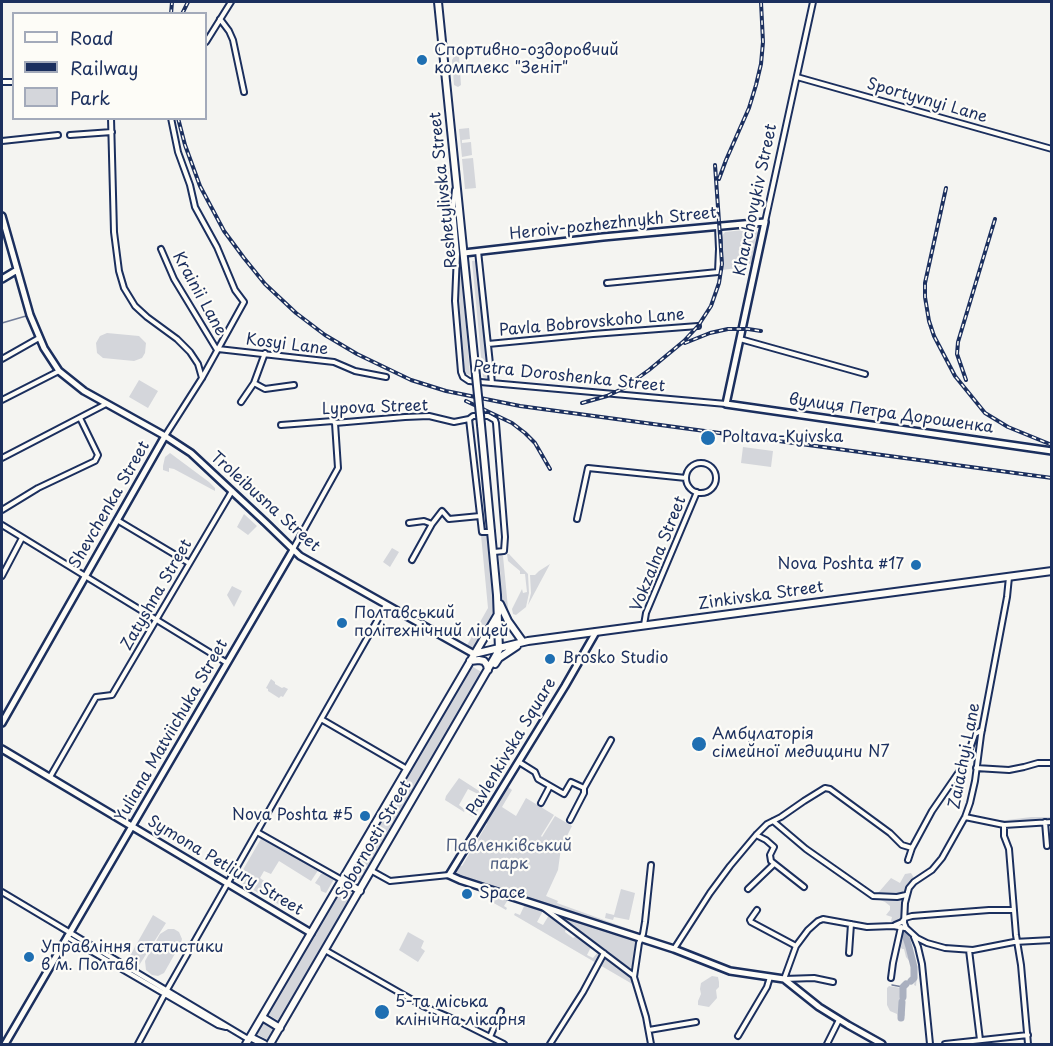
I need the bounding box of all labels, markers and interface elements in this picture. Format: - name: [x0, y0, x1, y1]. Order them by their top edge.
- legend: [12, 12, 207, 120]
- text: Road: [70, 24, 114, 51]
- place label: Спортивно-оздоровчий комплекс "Зеніт": [434, 41, 619, 79]
- marker: Спортивно-оздоровчий комплекс "Зеніт": [415, 53, 429, 67]
- text: Railway: [70, 54, 138, 81]
- street label: Sportyvnyi Lane: [865, 75, 989, 127]
- text: Park: [70, 84, 110, 111]
- street label: Reshetylivska Street: [426, 111, 462, 269]
- street label: Kharchovykiv Street: [731, 122, 781, 278]
- street label: Heroiv-pozhezhnykh Street: [508, 204, 718, 244]
- street label: Krainii Lane: [168, 249, 230, 339]
- street label: Pavla Bobrovskoho Lane: [498, 305, 686, 341]
- street label: Kosyi Lane: [245, 330, 329, 360]
- street label: Petra Doroshenka Street: [472, 357, 666, 397]
- street label: вулиця Петра Дорошенка: [788, 390, 994, 438]
- street label: Lypova Street: [322, 397, 428, 419]
- place label: Poltava-Kyivska: [722, 428, 843, 448]
- marker: Poltava-Kyivska: [699, 429, 717, 447]
- street label: Shevchenka Street: [66, 438, 154, 572]
- street label: Troleibusna Street: [206, 448, 324, 556]
- street label: Vokzalna Street: [627, 494, 691, 614]
- street label: Zatyshna Street: [117, 536, 197, 654]
- place label: Nova Poshta #17: [777, 555, 904, 575]
- marker: Nova Poshta #17: [909, 558, 923, 572]
- street label: Zinkivska Street: [697, 578, 825, 614]
- place label: Полтавський політехнічний ліцей: [354, 604, 509, 642]
- marker: Полтавський політехнічний ліцей: [335, 616, 349, 630]
- street label: Yuliana Matviichuka Street: [112, 636, 232, 826]
- place label: Brosko Studio: [562, 649, 668, 669]
- marker: Brosko Studio: [543, 652, 557, 666]
- street label: Pavlenkivska Square: [463, 675, 561, 819]
- street label: Zaiachyi Lane: [945, 701, 985, 811]
- place label: Амбулаторія сімейної медицини N7: [712, 725, 890, 763]
- marker: Амбулаторія сімейної медицини N7: [690, 735, 708, 753]
- street label: Sobornosti Street: [332, 777, 416, 903]
- place label: Nova Poshta #5: [232, 806, 353, 826]
- marker: Nova Poshta #5: [358, 809, 372, 823]
- street label: Symona Petliury Street: [144, 812, 306, 920]
- park label: Павленківський парк: [446, 837, 572, 875]
- place label: Space: [479, 884, 526, 904]
- marker: Space: [460, 887, 474, 901]
- place label: Управління статистики в м. Полтаві: [41, 938, 224, 976]
- marker: Управління статистики в м. Полтаві: [22, 950, 36, 964]
- place label: 5-та міська клінічна лікарня: [395, 993, 526, 1031]
- marker: 5-та міська клінічна лікарня: [373, 1003, 391, 1021]

